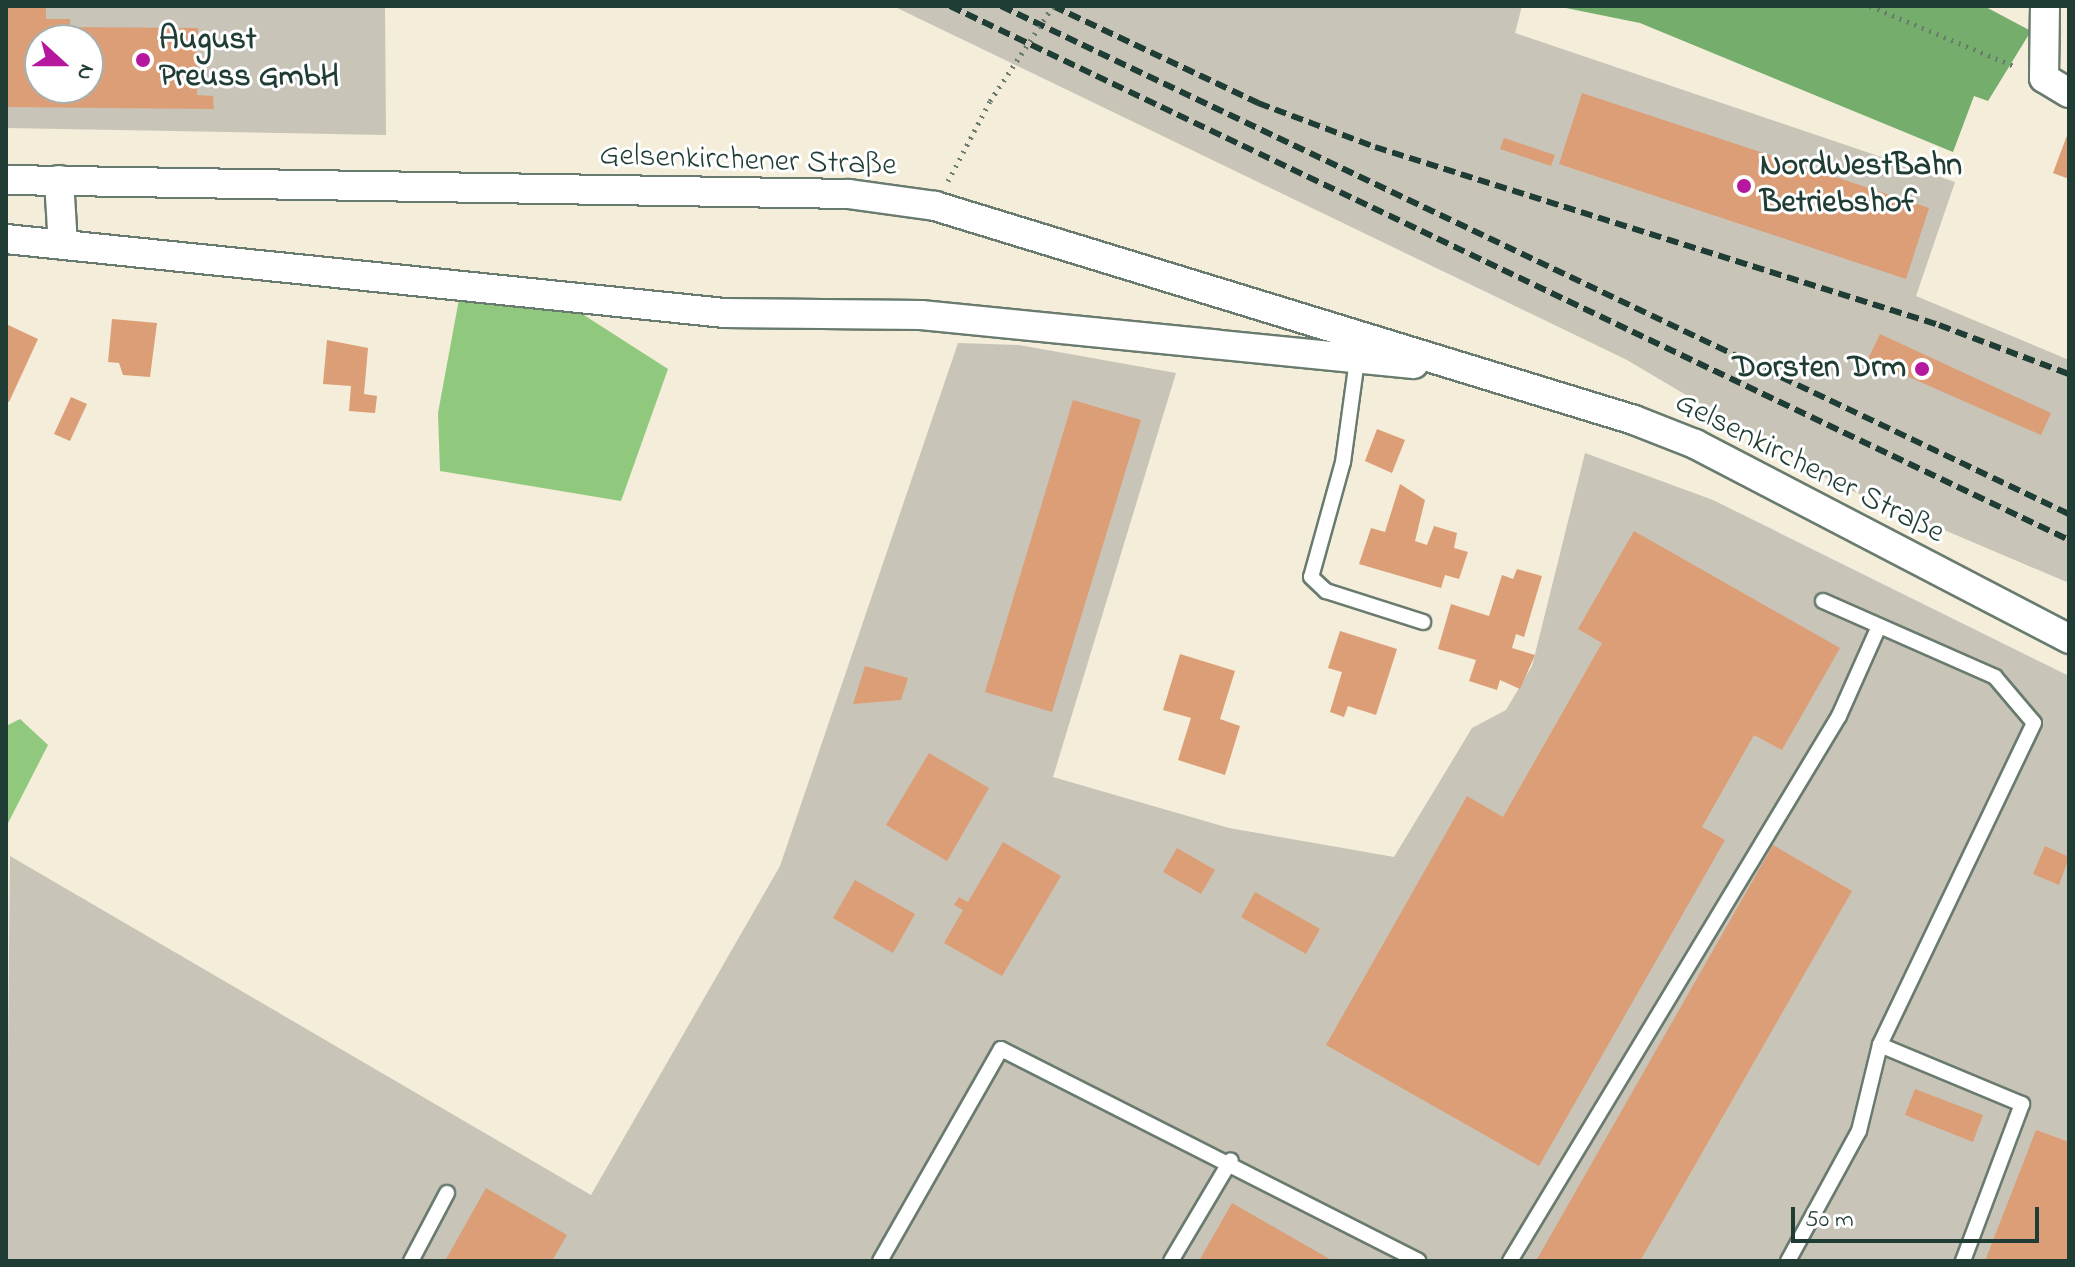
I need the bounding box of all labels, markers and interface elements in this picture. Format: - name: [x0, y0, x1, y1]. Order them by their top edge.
- place label: August Preuss GmbH: [159, 23, 339, 98]
- north arrow: [24, 24, 104, 104]
- marker: August Preuss GmbH: [134, 51, 152, 69]
- text: N: [67, 59, 102, 85]
- street label: Gelsenkirchener Straße: [599, 138, 897, 186]
- place label: NordWestBahn Betriebshof: [1760, 149, 1962, 224]
- marker: NordWestBahn Betriebshof: [1735, 177, 1753, 195]
- place label: Dorsten Drm: [1733, 350, 1906, 388]
- marker: Dorsten Drm: [1913, 360, 1931, 378]
- street label: Gelsenkirchener Straße: [1668, 384, 1950, 554]
- scale bar: [1795, 1191, 2043, 1241]
- text: 50 m: [1805, 1203, 1854, 1238]

